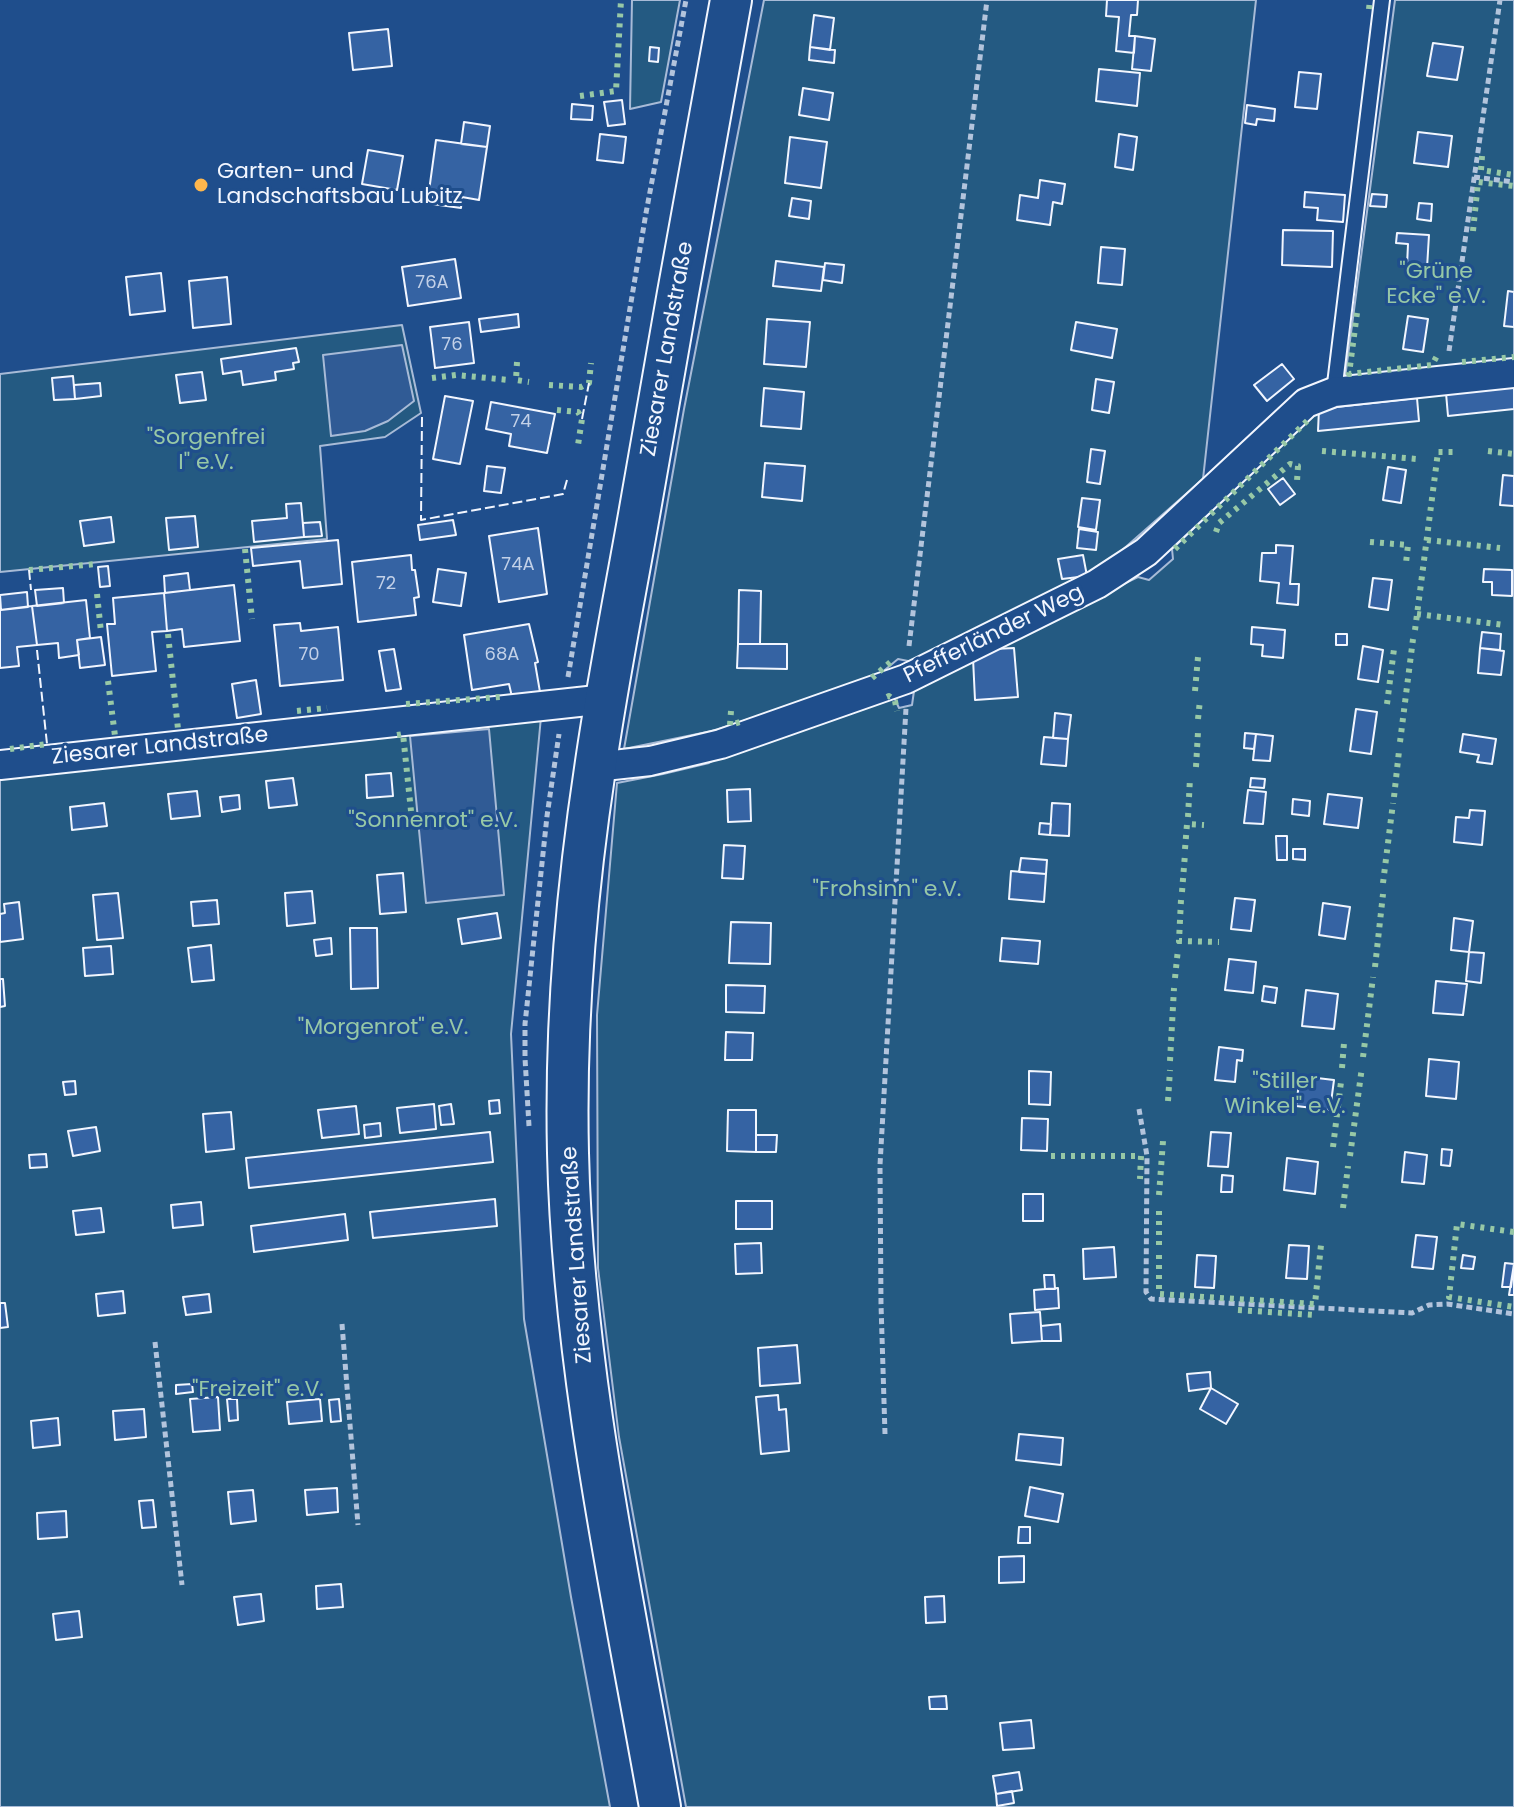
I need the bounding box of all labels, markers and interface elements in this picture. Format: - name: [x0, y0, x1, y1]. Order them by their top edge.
- place label: Garten- und Landschaftsbau Lubitz: [217, 159, 462, 210]
- marker: Garten- und Landschaftsbau Lubitz: [192, 176, 210, 194]
- street label: Ziesarer Landstraße: [636, 239, 700, 459]
- park label: "Grüne Ecke" e.V.: [1386, 259, 1486, 310]
- house number: 76A: [415, 272, 449, 294]
- house number: 76: [441, 334, 463, 356]
- house number: 74: [510, 411, 532, 433]
- park label: "Sorgenfrei I" e.V.: [147, 425, 265, 476]
- house number: 74A: [501, 554, 535, 576]
- house number: 72: [376, 573, 396, 595]
- street label: Pfefferländer Weg: [900, 580, 1088, 690]
- house number: 70: [298, 644, 320, 666]
- house number: 68A: [485, 644, 519, 666]
- street label: Ziesarer Landstraße: [50, 722, 270, 772]
- park label: "Sonnenrot" e.V.: [348, 808, 518, 834]
- park label: "Frohsinn" e.V.: [813, 877, 961, 903]
- park label: "Morgenrot" e.V.: [298, 1015, 468, 1041]
- park label: "Stiller Winkel" e.V.: [1224, 1069, 1346, 1120]
- street label: Ziesarer Landstraße: [557, 1145, 599, 1365]
- park label: "Freizeit" e.V.: [192, 1377, 324, 1403]

